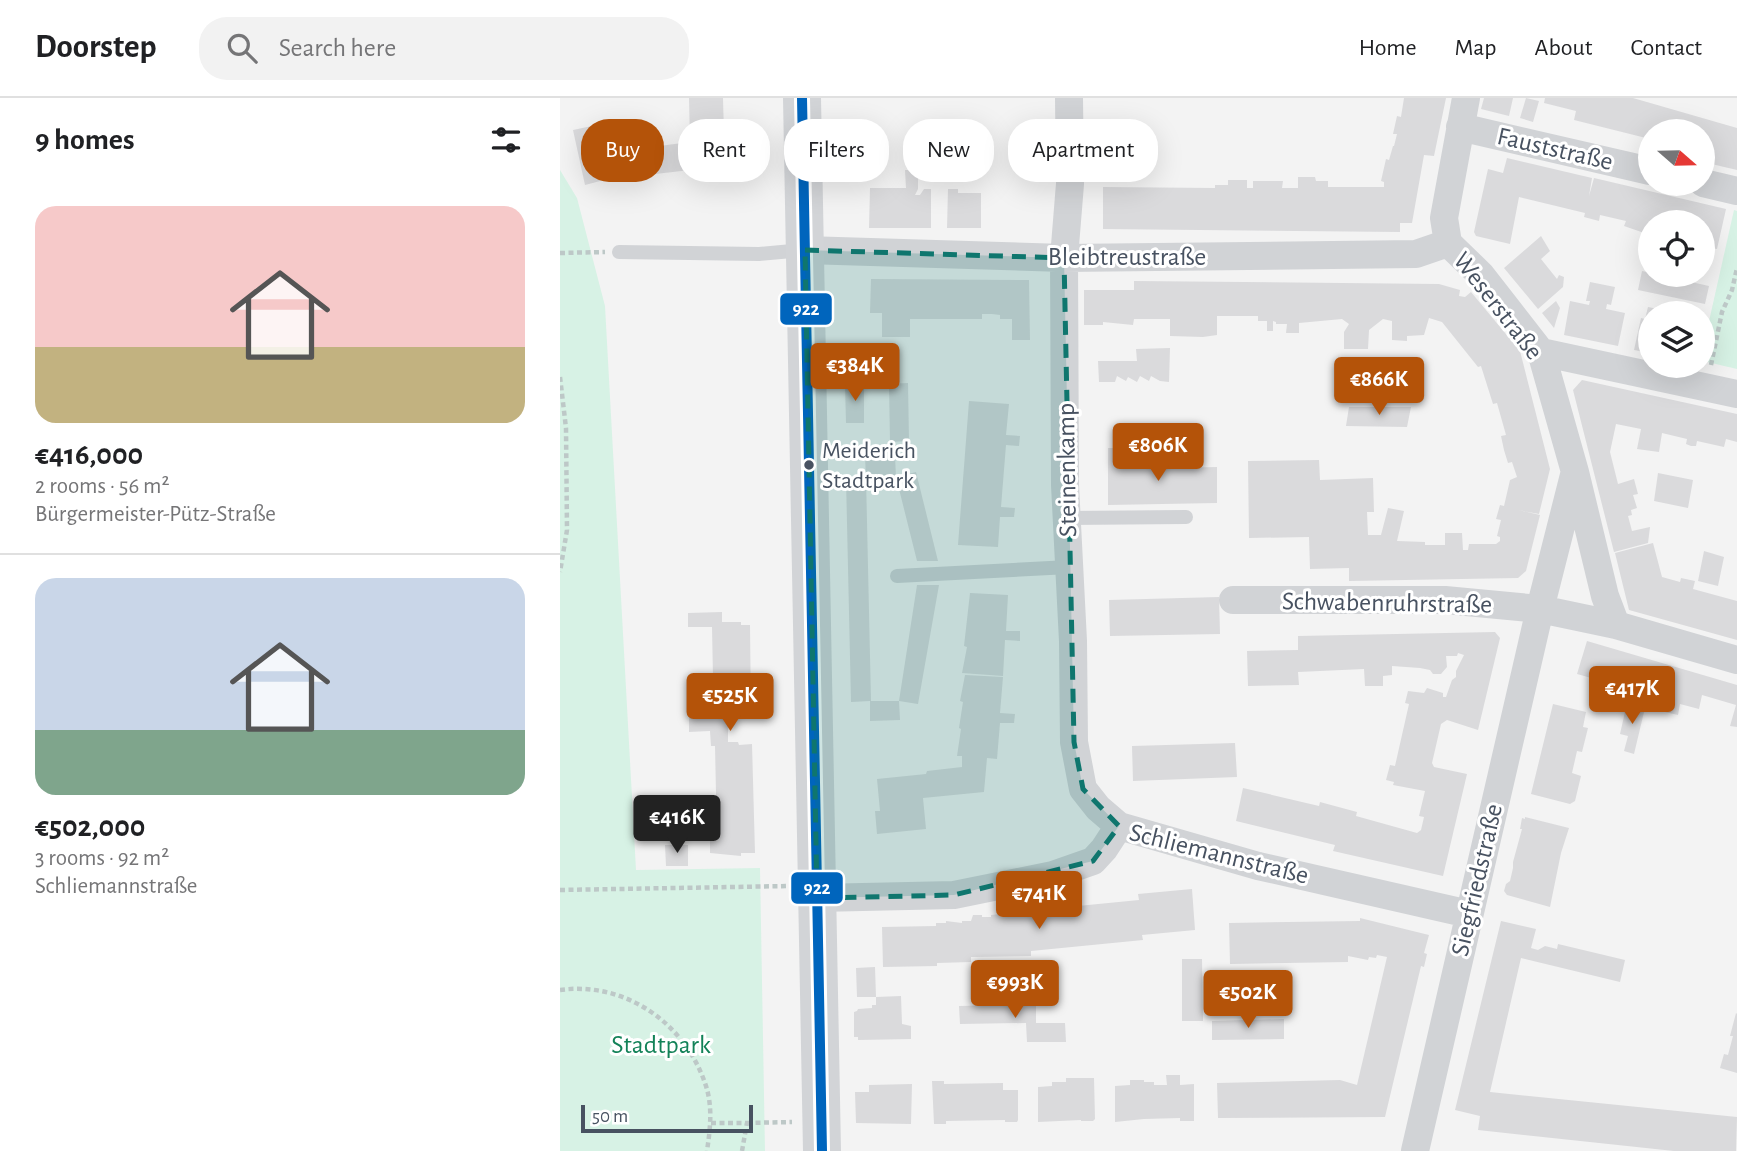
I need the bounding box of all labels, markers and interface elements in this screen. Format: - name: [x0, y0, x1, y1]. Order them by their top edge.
- search box: [199, 17, 689, 80]
- icon: search: [223, 29, 261, 67]
- text: Doorstep: [35, 31, 157, 64]
- text: Search here: [279, 35, 396, 61]
- text: Home: [1359, 36, 1417, 60]
- text: Map: [1455, 36, 1497, 60]
- text: About: [1535, 36, 1592, 60]
- text: Contact: [1630, 36, 1702, 60]
- chip: Buy: [581, 119, 664, 182]
- chip: Rent: [678, 119, 770, 182]
- chip: Filters: [784, 119, 889, 182]
- chip: New: [903, 119, 994, 182]
- chip: Apartment: [1008, 119, 1158, 182]
- north arrow: [1638, 119, 1715, 196]
- map controls: [1638, 119, 1715, 378]
- icon: filters: [487, 121, 525, 159]
- street label: Fauststraße: [1495, 123, 1615, 175]
- text: 9 homes: [35, 125, 135, 155]
- button: locate: [1638, 210, 1715, 287]
- street label: Bleibtreustraße: [1048, 244, 1206, 270]
- street label: Weserstraße: [1448, 247, 1548, 365]
- icon: home: [217, 252, 343, 378]
- line badge: 922: [779, 292, 833, 326]
- text: 922: [792, 300, 820, 319]
- button: layers: [1638, 301, 1715, 378]
- pin: €384K: [806, 344, 904, 403]
- text: €384K: [827, 354, 884, 377]
- pin: €866K: [1330, 358, 1428, 417]
- text: €866K: [1350, 368, 1408, 391]
- street label: Steinenkamp: [1053, 403, 1081, 537]
- pin: €806K: [1109, 424, 1207, 483]
- text: €806K: [1129, 434, 1187, 457]
- place label: Meiderich Stadtpark: [822, 439, 916, 493]
- text: €416,000: [35, 440, 143, 470]
- marker: Meiderich Stadtpark: [802, 458, 816, 472]
- text: 2 rooms · 56 m²: [35, 475, 169, 498]
- text: Bürgermeister-Pütz-Straße: [35, 503, 276, 526]
- street label: Schwabenruhrstraße: [1282, 588, 1492, 618]
- icon: home: [217, 624, 343, 750]
- pin: €417K: [1583, 666, 1681, 726]
- pin: €525K: [681, 674, 779, 733]
- text: €417K: [1605, 677, 1659, 700]
- text: €525K: [703, 684, 757, 707]
- pin: €416K: [628, 796, 726, 855]
- street label: Siegfriedstraße: [1447, 801, 1507, 959]
- text: €416K: [649, 806, 705, 829]
- text: €502,000: [35, 812, 146, 842]
- street label: Schliemannstraße: [1127, 819, 1311, 889]
- text: 3 rooms · 92 m²: [35, 847, 169, 870]
- line badge: 922: [790, 871, 844, 905]
- pin: €741K: [990, 872, 1088, 931]
- text: Schliemannstraße: [35, 875, 197, 898]
- text: 922: [803, 879, 831, 898]
- text: €741K: [1012, 882, 1066, 905]
- pin: €993K: [966, 960, 1064, 1020]
- pin: €502K: [1199, 970, 1297, 1030]
- text: €993K: [987, 971, 1043, 994]
- text: €502K: [1220, 981, 1276, 1004]
- park label: Stadtpark: [611, 1032, 711, 1058]
- scale bar: [581, 1102, 752, 1134]
- text: 50 m: [592, 1107, 628, 1126]

